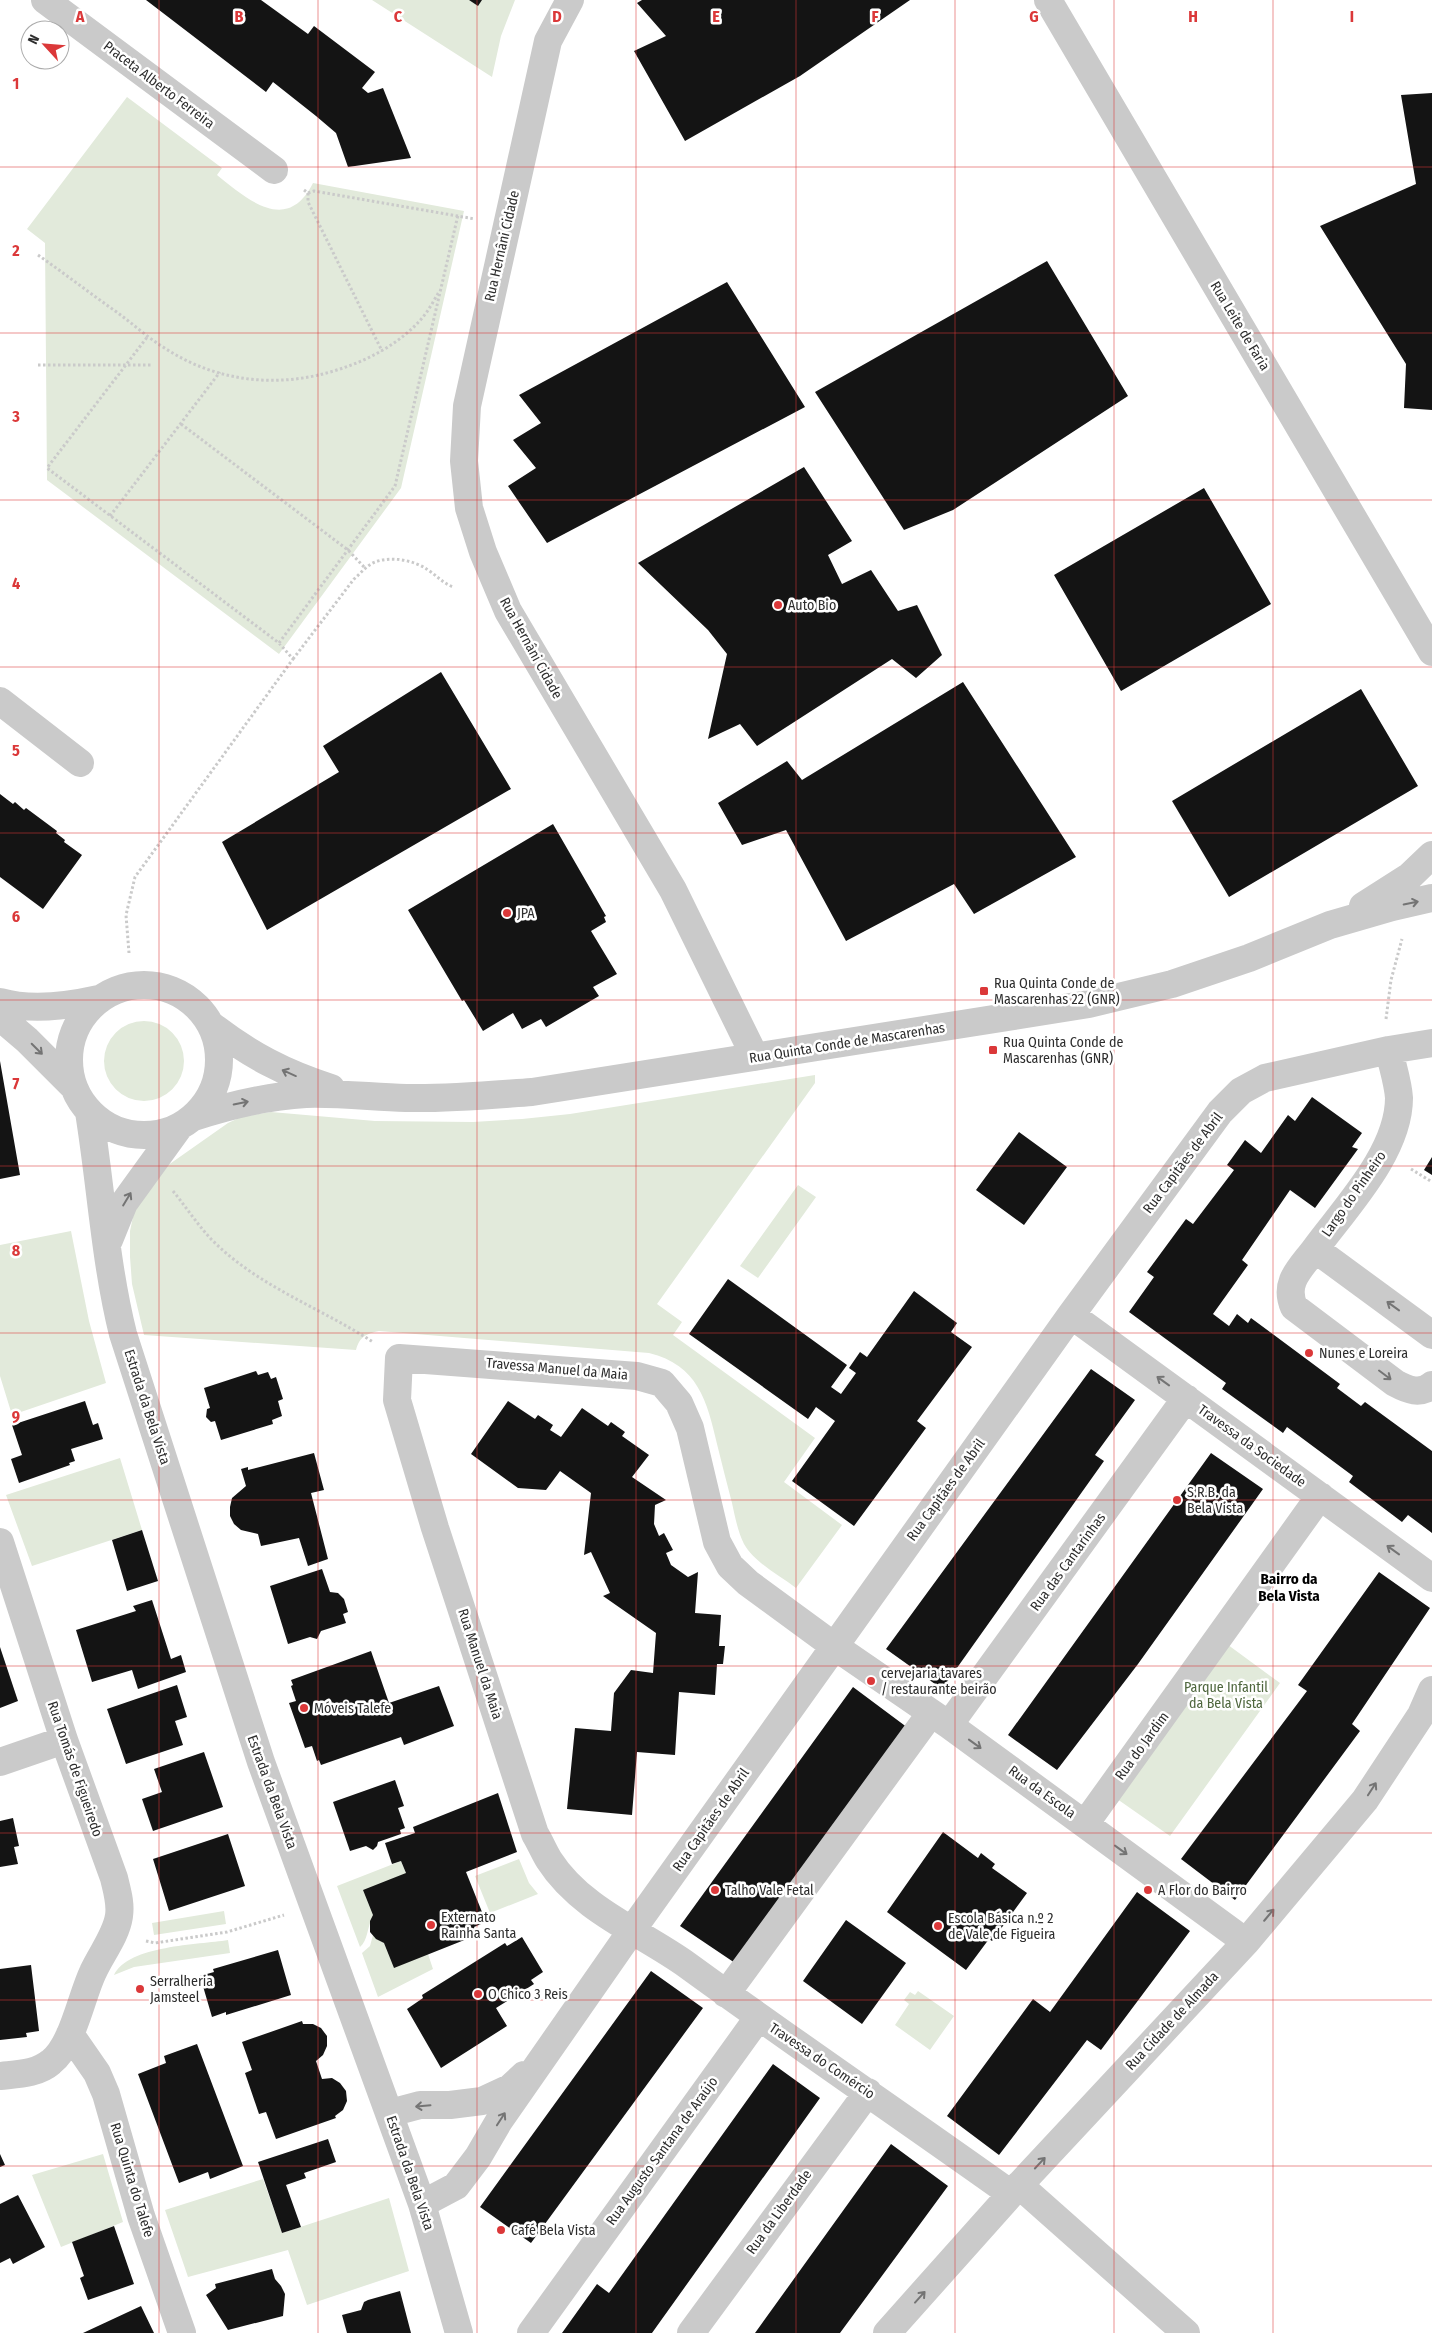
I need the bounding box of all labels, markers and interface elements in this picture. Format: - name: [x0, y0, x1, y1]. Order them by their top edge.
- text: A: [75, 7, 85, 26]
- text: B: [235, 7, 244, 26]
- text: C: [394, 7, 403, 26]
- text: D: [552, 7, 562, 26]
- text: E: [712, 7, 720, 26]
- text: F: [871, 7, 879, 26]
- text: G: [1029, 7, 1039, 26]
- text: H: [1188, 7, 1198, 26]
- text: I: [1350, 7, 1354, 26]
- north arrow: [20, 20, 70, 70]
- text: N: [24, 32, 43, 47]
- street label: Praceta Alberto Ferreira: [100, 38, 218, 132]
- text: 1: [13, 74, 19, 93]
- street label: Rua Hernâni Cidade: [481, 189, 523, 303]
- text: 2: [11, 241, 20, 260]
- street label: Rua Leite de Faria: [1207, 278, 1273, 374]
- text: 3: [11, 407, 20, 426]
- text: 4: [12, 574, 20, 593]
- street label: Rua Hernâni Cidade: [496, 594, 566, 702]
- place label: Auto Bio: [788, 597, 836, 614]
- marker: Auto Bio: [772, 599, 784, 611]
- text: 5: [12, 741, 20, 760]
- one-way arrow: [1403, 898, 1419, 907]
- place label: JPA: [517, 905, 535, 922]
- text: 6: [12, 907, 20, 926]
- marker: JPA: [501, 907, 513, 919]
- place label: Rua Quinta Conde de Mascarenhas 22 (GNR): [994, 975, 1120, 1008]
- marker: Rua Quinta Conde de Mascarenhas 22 (GNR): [978, 985, 990, 997]
- street label: Rua Quinta Conde de Mascarenhas: [748, 1019, 946, 1067]
- place label: Rua Quinta Conde de Mascarenhas (GNR): [1003, 1034, 1124, 1067]
- one-way arrow: [30, 1043, 42, 1055]
- marker: Rua Quinta Conde de Mascarenhas (GNR): [987, 1044, 999, 1056]
- one-way arrow: [282, 1067, 297, 1077]
- text: 7: [13, 1074, 20, 1093]
- one-way arrow: [232, 1098, 248, 1107]
- street label: Rua Capitães de Abril: [1139, 1109, 1227, 1217]
- street label: Largo do Pinheiro: [1318, 1148, 1390, 1240]
- one-way arrow: [122, 1193, 132, 1207]
- text: 8: [12, 1241, 21, 1260]
- one-way arrow: [1386, 1301, 1400, 1311]
- place label: Nunes e Loreira: [1319, 1345, 1408, 1362]
- street label: Estrada da Bela Vista: [120, 1347, 174, 1467]
- marker: Nunes e Loreira: [1303, 1347, 1315, 1359]
- street label: Travessa Manuel da Maia: [485, 1354, 629, 1384]
- one-way arrow: [1377, 1370, 1391, 1380]
- one-way arrow: [1156, 1376, 1170, 1386]
- street label: Travessa da Sociedade: [1195, 1401, 1309, 1491]
- text: 9: [12, 1407, 20, 1426]
- street label: Rua Capitães de Abril: [903, 1435, 989, 1544]
- place label: S.R.B. da Bela Vista: [1187, 1484, 1243, 1517]
- marker: S.R.B. da Bela Vista: [1171, 1494, 1183, 1506]
- street label: Rua das Cantarinhas: [1027, 1510, 1109, 1614]
- one-way arrow: [1387, 1544, 1400, 1555]
- district label: Bairro da Bela Vista: [1258, 1570, 1320, 1605]
- street label: Rua Manuel da Maia: [454, 1607, 506, 1722]
- place label: cervejaria tavares / restaurante beirão: [881, 1665, 997, 1698]
- marker: cervejaria tavares / restaurante beirão: [865, 1675, 877, 1687]
- park label: Parque Infantil da Bela Vista: [1184, 1679, 1268, 1712]
- street label: Rua Tomás de Figueiredo: [44, 1699, 106, 1839]
- place label: Móveis Talefe: [314, 1700, 391, 1717]
- marker: Móveis Talefe: [298, 1702, 310, 1714]
- street label: Rua do Jardim: [1112, 1709, 1172, 1783]
- street label: Estrada da Bela Vista: [243, 1733, 301, 1851]
- one-way arrow: [968, 1739, 982, 1749]
- street label: Rua da Escola: [1005, 1762, 1079, 1822]
- street label: Rua Capitães de Abril: [669, 1765, 753, 1875]
- one-way arrow: [1367, 1783, 1377, 1797]
- one-way arrow: [1113, 1845, 1127, 1855]
- place label: Talho Vale Fetal: [725, 1882, 814, 1899]
- place label: A Flor do Bairro: [1158, 1882, 1247, 1899]
- marker: Talho Vale Fetal: [709, 1884, 721, 1896]
- marker: A Flor do Bairro: [1142, 1884, 1154, 1896]
- place label: Externato Rainha Santa: [441, 1909, 516, 1942]
- one-way arrow: [1263, 1909, 1274, 1922]
- place label: Escola Básica n.º 2 de Vale de Figueira: [948, 1910, 1055, 1943]
- marker: Externato Rainha Santa: [425, 1919, 437, 1931]
- marker: Escola Básica n.º 2 de Vale de Figueira: [932, 1920, 944, 1932]
- street label: Rua Cidade de Almada: [1122, 1968, 1222, 2074]
- place label: Serralheria Jamsteel: [150, 1973, 213, 2006]
- marker: Serralheria Jamsteel: [134, 1983, 146, 1995]
- place label: O Chico 3 Reis: [488, 1986, 568, 2003]
- marker: O Chico 3 Reis: [472, 1988, 484, 2000]
- street label: Travessa do Comércio: [766, 2019, 878, 2103]
- street label: Rua Augusto Santana de Araújo: [602, 2074, 722, 2228]
- one-way arrow: [415, 2101, 431, 2111]
- one-way arrow: [496, 2112, 506, 2126]
- street label: Estrada da Bela Vista: [382, 2114, 438, 2233]
- street label: Rua Quinta do Talefe: [106, 2121, 158, 2239]
- one-way arrow: [1034, 2156, 1046, 2169]
- street label: Rua da Liberdade: [743, 2166, 815, 2258]
- place label: Café Bela Vista: [511, 2222, 596, 2239]
- marker: Café Bela Vista: [495, 2224, 507, 2236]
- one-way arrow: [914, 2290, 926, 2303]

